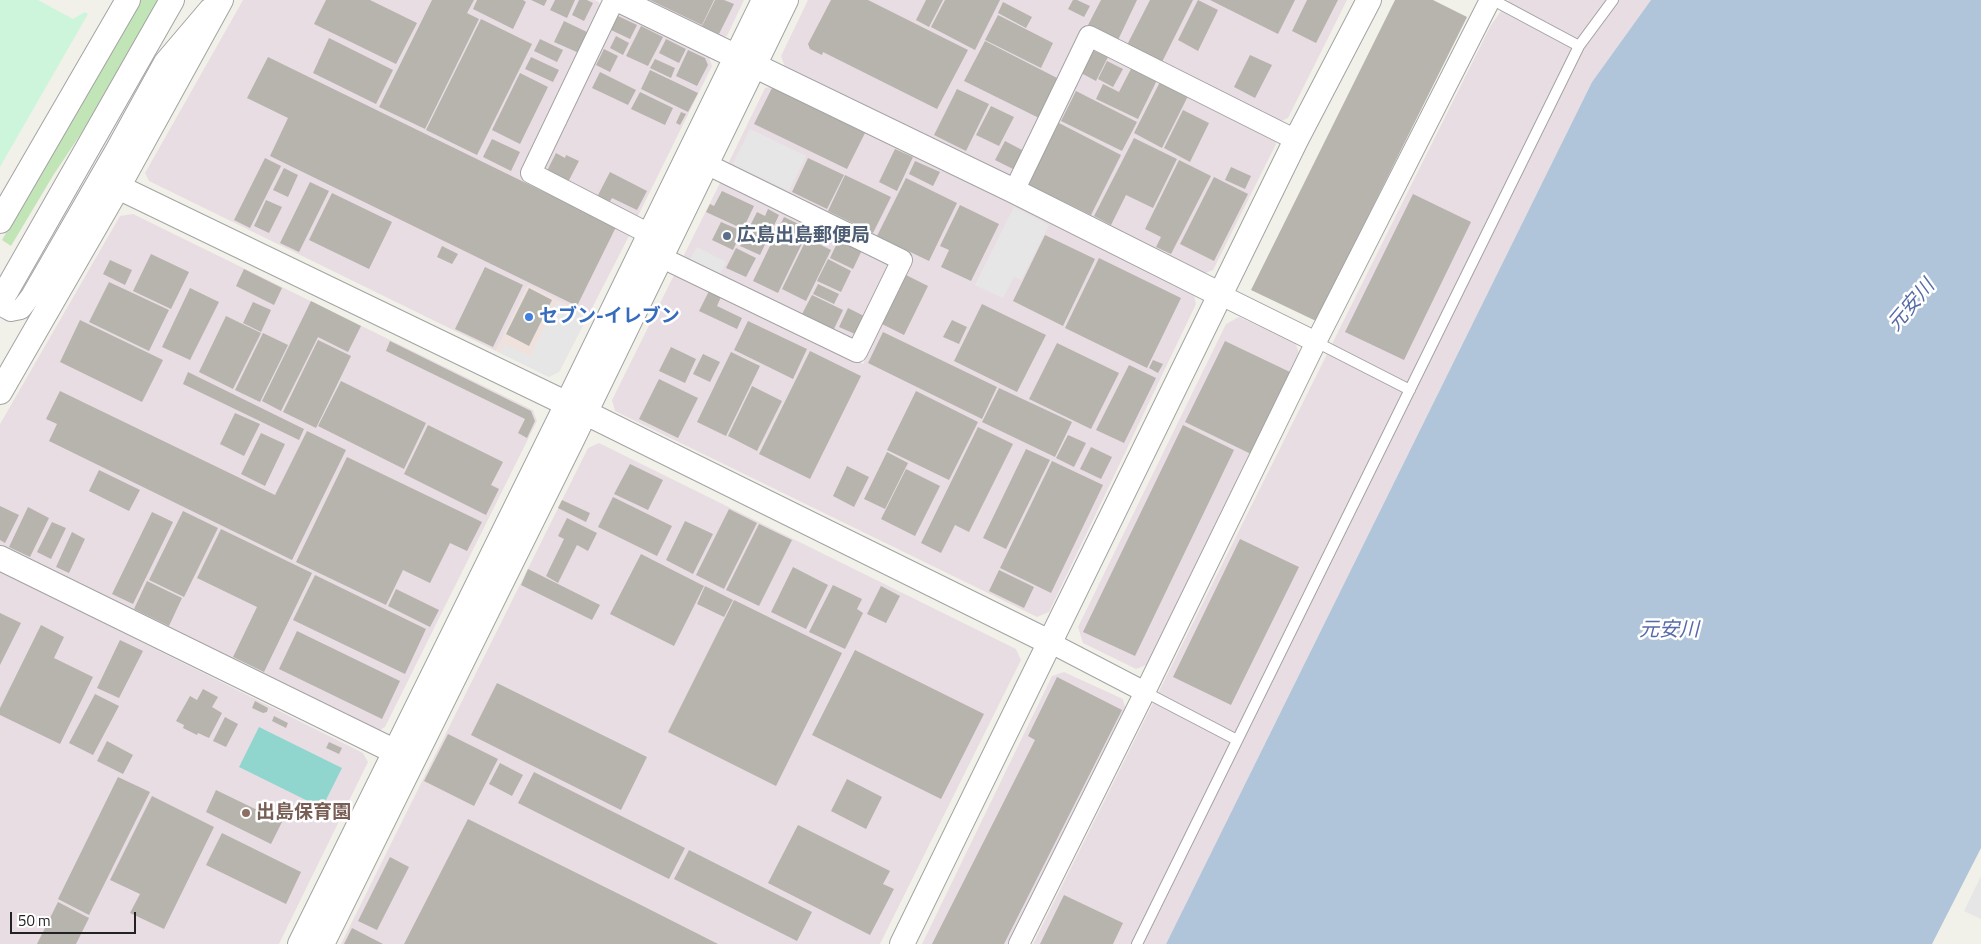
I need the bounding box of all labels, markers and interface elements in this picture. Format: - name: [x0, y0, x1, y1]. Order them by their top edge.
- place label: 広島出島郵便局: [737, 225, 870, 247]
- marker: 広島出島郵便局: [721, 230, 733, 242]
- water label: 元安川: [1884, 275, 1940, 337]
- place label: セブン-イレブン: [539, 306, 680, 328]
- marker: セブン-イレブン: [523, 311, 535, 323]
- water label: 元安川: [1639, 619, 1699, 643]
- place label: 出島保育園: [256, 802, 351, 824]
- marker: 出島保育園: [240, 807, 252, 819]
- scale bar: [12, 902, 139, 934]
- text: 50 m: [18, 909, 51, 932]

